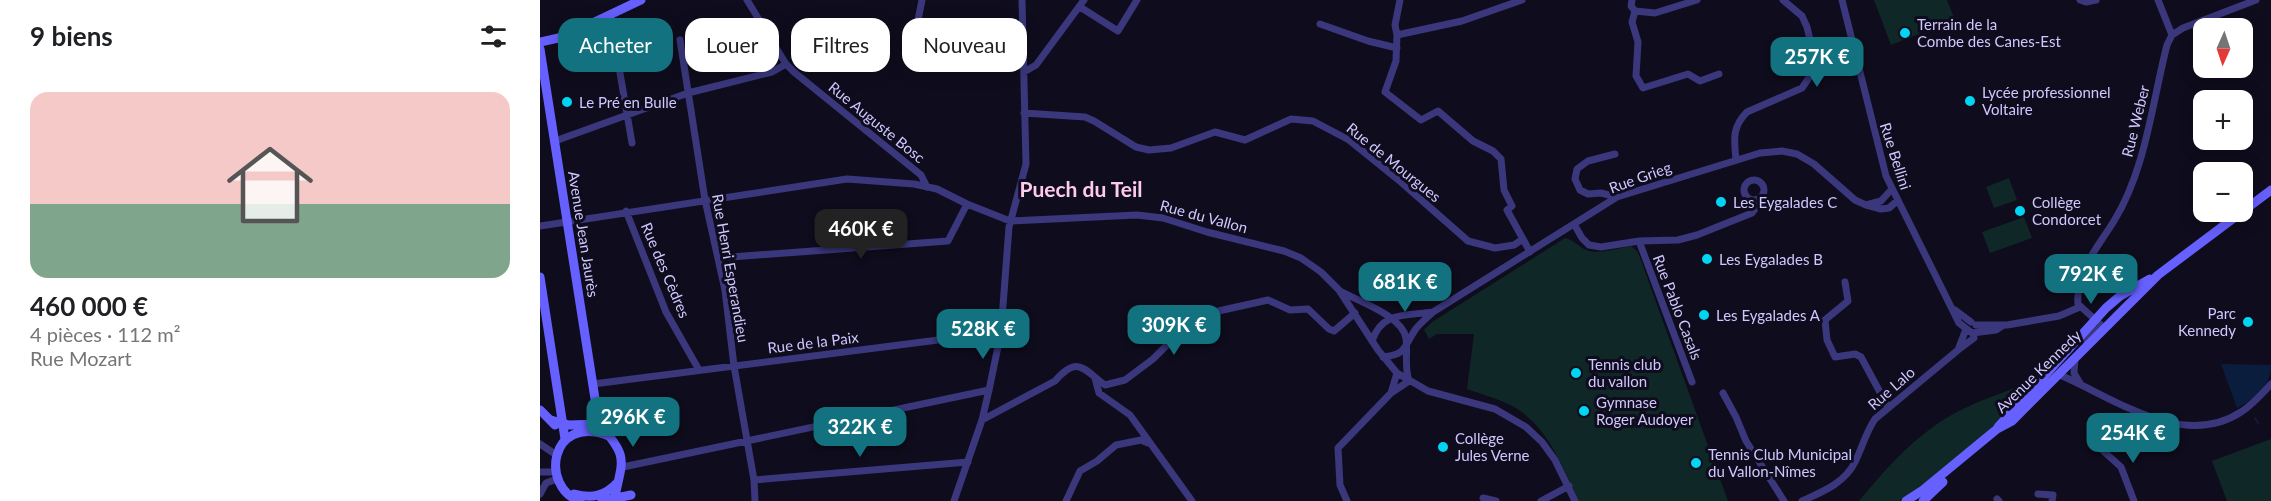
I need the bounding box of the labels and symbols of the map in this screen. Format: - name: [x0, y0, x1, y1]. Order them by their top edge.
- place label: Terrain de la Combe des Canes-Est: [1917, 15, 2061, 50]
- north arrow: [2193, 18, 2253, 78]
- marker: Terrain de la Combe des Canes-Est: [1898, 26, 1912, 40]
- pin: 257K €: [1768, 37, 1866, 88]
- street label: Rue Auguste Bosc: [825, 78, 929, 166]
- place label: Lycée professionnel Voltaire: [1982, 83, 2111, 118]
- street label: Rue Weber: [2117, 83, 2153, 159]
- place label: Le Pré en Bulle: [579, 93, 677, 111]
- marker: Lycée professionnel Voltaire: [1963, 94, 1977, 108]
- marker: Le Pré en Bulle: [560, 95, 574, 109]
- street label: Rue de Mourgues: [1343, 119, 1445, 205]
- street label: Rue Bellini: [1877, 120, 1915, 192]
- street label: Rue Grieg: [1606, 157, 1674, 197]
- street label: Avenue Jean Jaurès: [565, 170, 603, 298]
- district label: Puech du Teil: [1019, 176, 1143, 201]
- street label: Rue Henri Esperandieu: [709, 192, 753, 344]
- place label: Les Eygalades C: [1733, 193, 1837, 211]
- place label: Collège Condorcet: [2032, 193, 2102, 228]
- marker: Les Eygalades C: [1714, 195, 1728, 209]
- street label: Rue du Vallon: [1158, 196, 1250, 236]
- marker: Collège Condorcet: [2013, 204, 2027, 218]
- pin: 460K €: [812, 209, 910, 260]
- street label: Rue des Cèdres: [638, 220, 694, 320]
- place label: Les Eygalades B: [1719, 250, 1823, 268]
- street label: Rue Pablo Casals: [1650, 252, 1706, 362]
- marker: Les Eygalades B: [1700, 252, 1714, 266]
- pin: 792K €: [2042, 254, 2140, 305]
- pin: 681K €: [1356, 262, 1454, 313]
- place label: Parc Kennedy: [2178, 304, 2236, 339]
- pin: 309K €: [1125, 305, 1223, 356]
- place label: Les Eygalades A: [1716, 306, 1821, 324]
- marker: Les Eygalades A: [1697, 308, 1711, 322]
- pin: 528K €: [934, 309, 1032, 360]
- marker: Parc Kennedy: [2241, 315, 2255, 329]
- street label: Avenue Kennedy: [1992, 326, 2085, 416]
- street label: Rue de la Paix: [766, 327, 860, 357]
- place label: Tennis club du vallon: [1588, 355, 1661, 390]
- street label: Rue Lalo: [1864, 363, 1918, 413]
- marker: Tennis club du vallon: [1569, 366, 1583, 380]
- place label: Gymnase Roger Audoyer: [1596, 393, 1694, 428]
- pin: 296K €: [584, 397, 682, 448]
- marker: Gymnase Roger Audoyer: [1577, 404, 1591, 418]
- pin: 322K €: [811, 407, 909, 458]
- pin: 254K €: [2084, 413, 2182, 464]
- place label: Collège Jules Verne: [1455, 429, 1530, 464]
- marker: Collège Jules Verne: [1436, 440, 1450, 454]
- place label: Tennis Club Municipal du Vallon-Nîmes: [1708, 445, 1852, 480]
- marker: Tennis Club Municipal du Vallon-Nîmes: [1689, 456, 1703, 470]

